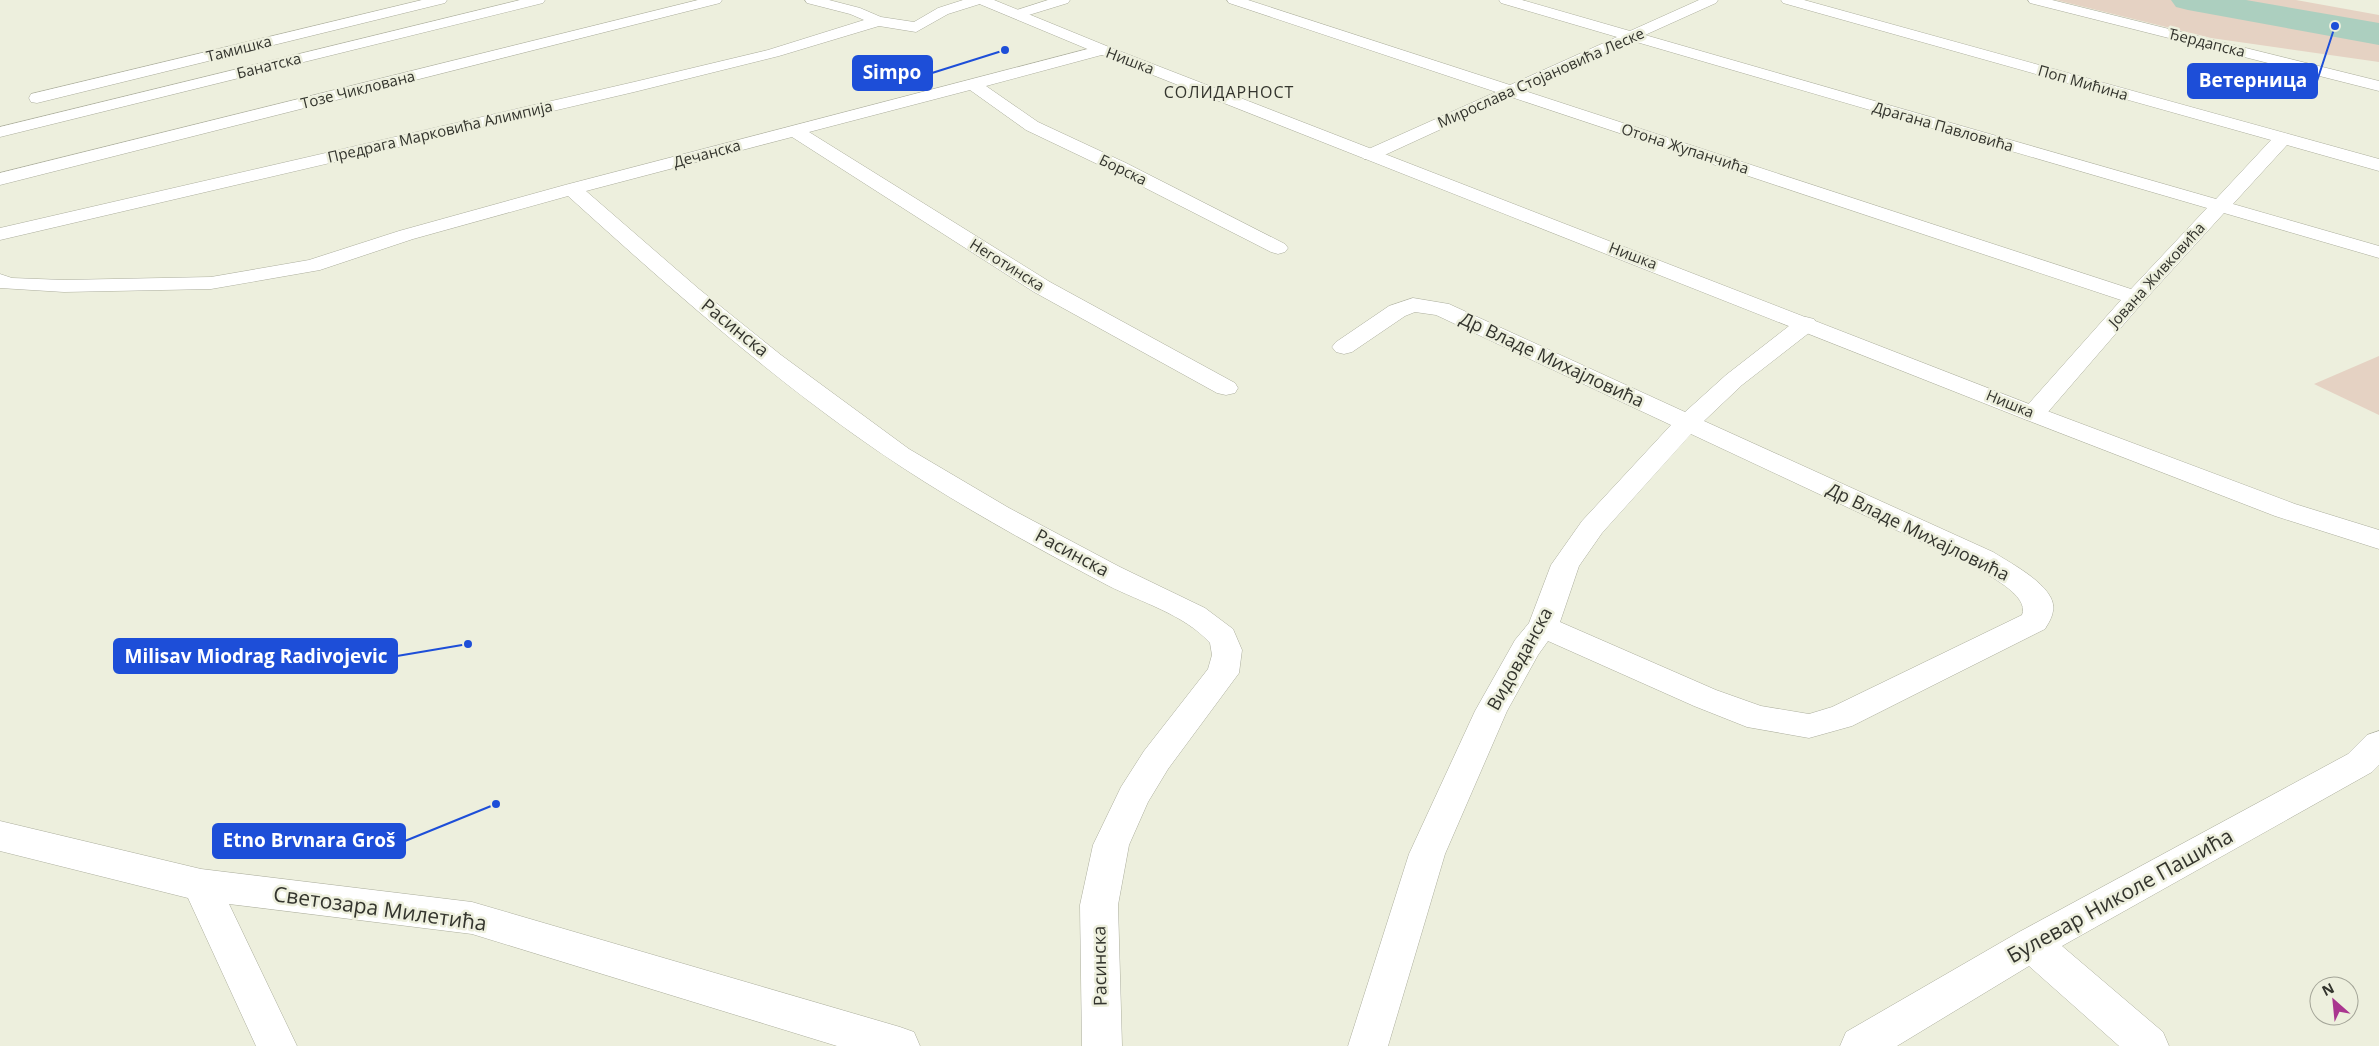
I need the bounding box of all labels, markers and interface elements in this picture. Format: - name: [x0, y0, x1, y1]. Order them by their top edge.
- street label: Мирослава Стојановића Леске: [1434, 22, 1647, 132]
- street label: Ђердапска: [2167, 23, 2248, 61]
- street label: Тамишка: [204, 30, 273, 66]
- street label: Нишка: [1103, 42, 1157, 78]
- street label: Банатска: [234, 47, 303, 83]
- callout: Simpo: [853, 56, 932, 90]
- text: Simpo: [863, 59, 921, 85]
- street label: Поп Мићина: [2036, 60, 2131, 104]
- callout: Ветерница: [2188, 64, 2317, 98]
- street label: Тозе Чиклована: [299, 65, 417, 113]
- text: Ветерница: [2199, 67, 2307, 93]
- district label: СОЛИДАРНОСТ: [1164, 81, 1294, 103]
- street label: Предрага Марковића Алимпија: [325, 95, 554, 167]
- street label: Драгана Павловића: [1871, 96, 2016, 156]
- street label: Отона Жупанчића: [1619, 118, 1752, 178]
- street label: Дечанска: [671, 134, 743, 172]
- street label: Борска: [1096, 149, 1151, 189]
- street label: Јована Живковића: [2102, 217, 2209, 333]
- street label: Неготинска: [966, 233, 1049, 295]
- street label: Нишка: [1606, 237, 1660, 273]
- street label: Расинска: [697, 293, 774, 362]
- street label: Др Владе Михајловића: [1456, 306, 1648, 412]
- street label: Нишка: [1983, 384, 2037, 422]
- street label: Др Владе Михајловића: [1823, 476, 2014, 586]
- street label: Расинска: [1031, 523, 1114, 582]
- street label: Видовданска: [1481, 603, 1557, 714]
- callout: Milisav Miodrag Radivojevic: [114, 639, 397, 673]
- text: Milisav Miodrag Radivojevic: [124, 643, 388, 669]
- street label: Булевар Николе Пашића: [2002, 821, 2238, 969]
- callout: Etno Brvnara Groš: [213, 824, 405, 858]
- text: Etno Brvnara Groš: [223, 827, 395, 853]
- street label: Светозара Милетића: [272, 879, 489, 937]
- street label: Расинска: [1086, 926, 1112, 1006]
- north arrow: [2309, 976, 2359, 1026]
- text: N: [2318, 978, 2337, 1000]

